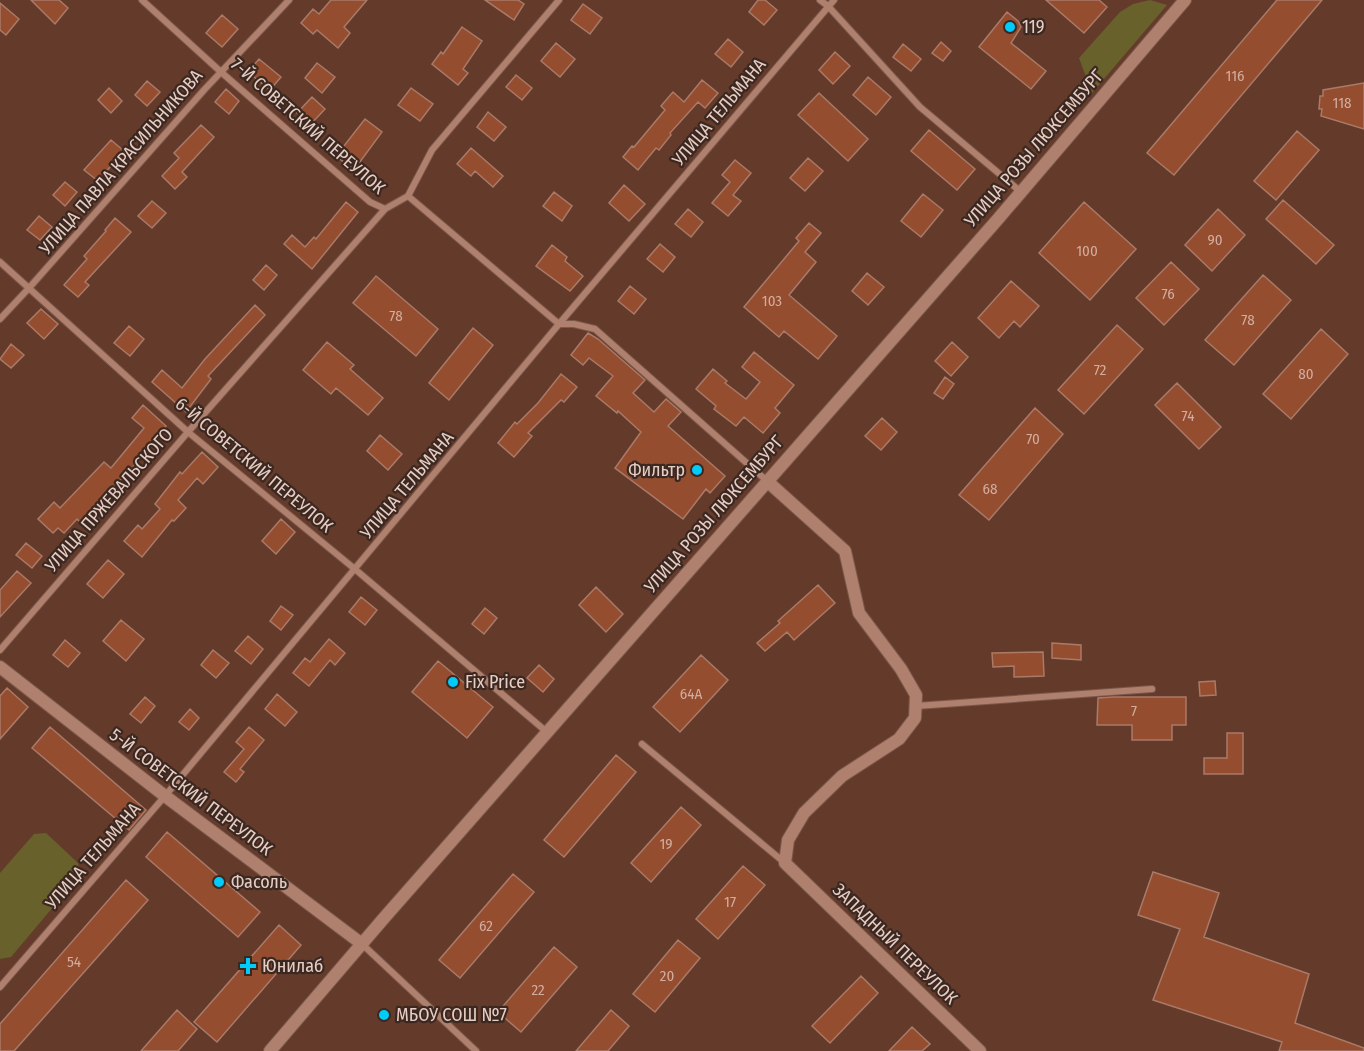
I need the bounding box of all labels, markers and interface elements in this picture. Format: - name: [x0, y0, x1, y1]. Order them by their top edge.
- place label: 119: [1022, 16, 1045, 38]
- marker: 119: [1003, 20, 1017, 34]
- street label: 7-Й СОВЕТСКИЙ ПЕРЕУЛОК: [226, 53, 390, 199]
- street label: УЛИЦА ТЕЛЬМАНА: [667, 53, 771, 171]
- street label: УЛИЦА РОЗЫ ЛЮКСЕМБУРГ: [959, 64, 1109, 232]
- street label: УЛИЦА ПАВЛА КРАСИЛЬНИКОВА: [34, 65, 208, 260]
- house number: 116: [1226, 67, 1244, 85]
- house number: 118: [1333, 94, 1352, 112]
- house number: 90: [1207, 231, 1223, 249]
- house number: 100: [1076, 242, 1098, 260]
- house number: 76: [1161, 285, 1175, 303]
- house number: 103: [762, 292, 782, 310]
- house number: 78: [389, 307, 403, 325]
- house number: 78: [1241, 311, 1255, 329]
- house number: 72: [1094, 361, 1107, 379]
- house number: 80: [1298, 365, 1314, 383]
- street label: 6-Й СОВЕТСКИЙ ПЕРЕУЛОК: [171, 393, 337, 538]
- house number: 74: [1182, 407, 1194, 425]
- street label: УЛИЦА ПРЖЕВАЛЬСКОГО: [40, 424, 177, 577]
- street label: УЛИЦА ТЕЛЬМАНА: [355, 426, 459, 544]
- street label: УЛИЦА РОЗЫ ЛЮКСЕМБУРГ: [639, 430, 789, 598]
- house number: 70: [1026, 430, 1040, 448]
- place label: Фильтр: [628, 459, 685, 481]
- marker: Фильтр: [690, 463, 704, 477]
- house number: 68: [983, 480, 997, 498]
- place label: Fix Price: [465, 671, 525, 693]
- marker: Fix Price: [446, 675, 460, 689]
- house number: 64А: [680, 685, 702, 703]
- house number: 7: [1131, 702, 1137, 720]
- street label: 5-Й СОВЕТСКИЙ ПЕРЕУЛОК: [105, 724, 277, 861]
- street label: УЛИЦА ТЕЛЬМАНА: [40, 798, 146, 914]
- house number: 19: [659, 835, 673, 853]
- place label: Фасоль: [231, 871, 287, 893]
- marker: Фасоль: [212, 875, 226, 889]
- street label: ЗАПАДНЫЙ ПЕРЕУЛОК: [828, 879, 962, 1009]
- house number: 17: [724, 893, 736, 911]
- house number: 62: [479, 917, 493, 935]
- house number: 54: [67, 953, 81, 971]
- place label: Юнилаб: [262, 955, 323, 977]
- marker: Юнилаб: [239, 957, 257, 975]
- house number: 20: [660, 967, 674, 985]
- house number: 22: [531, 981, 545, 999]
- place label: МБОУ СОШ №7: [396, 1004, 507, 1026]
- marker: МБОУ СОШ №7: [377, 1008, 391, 1022]

